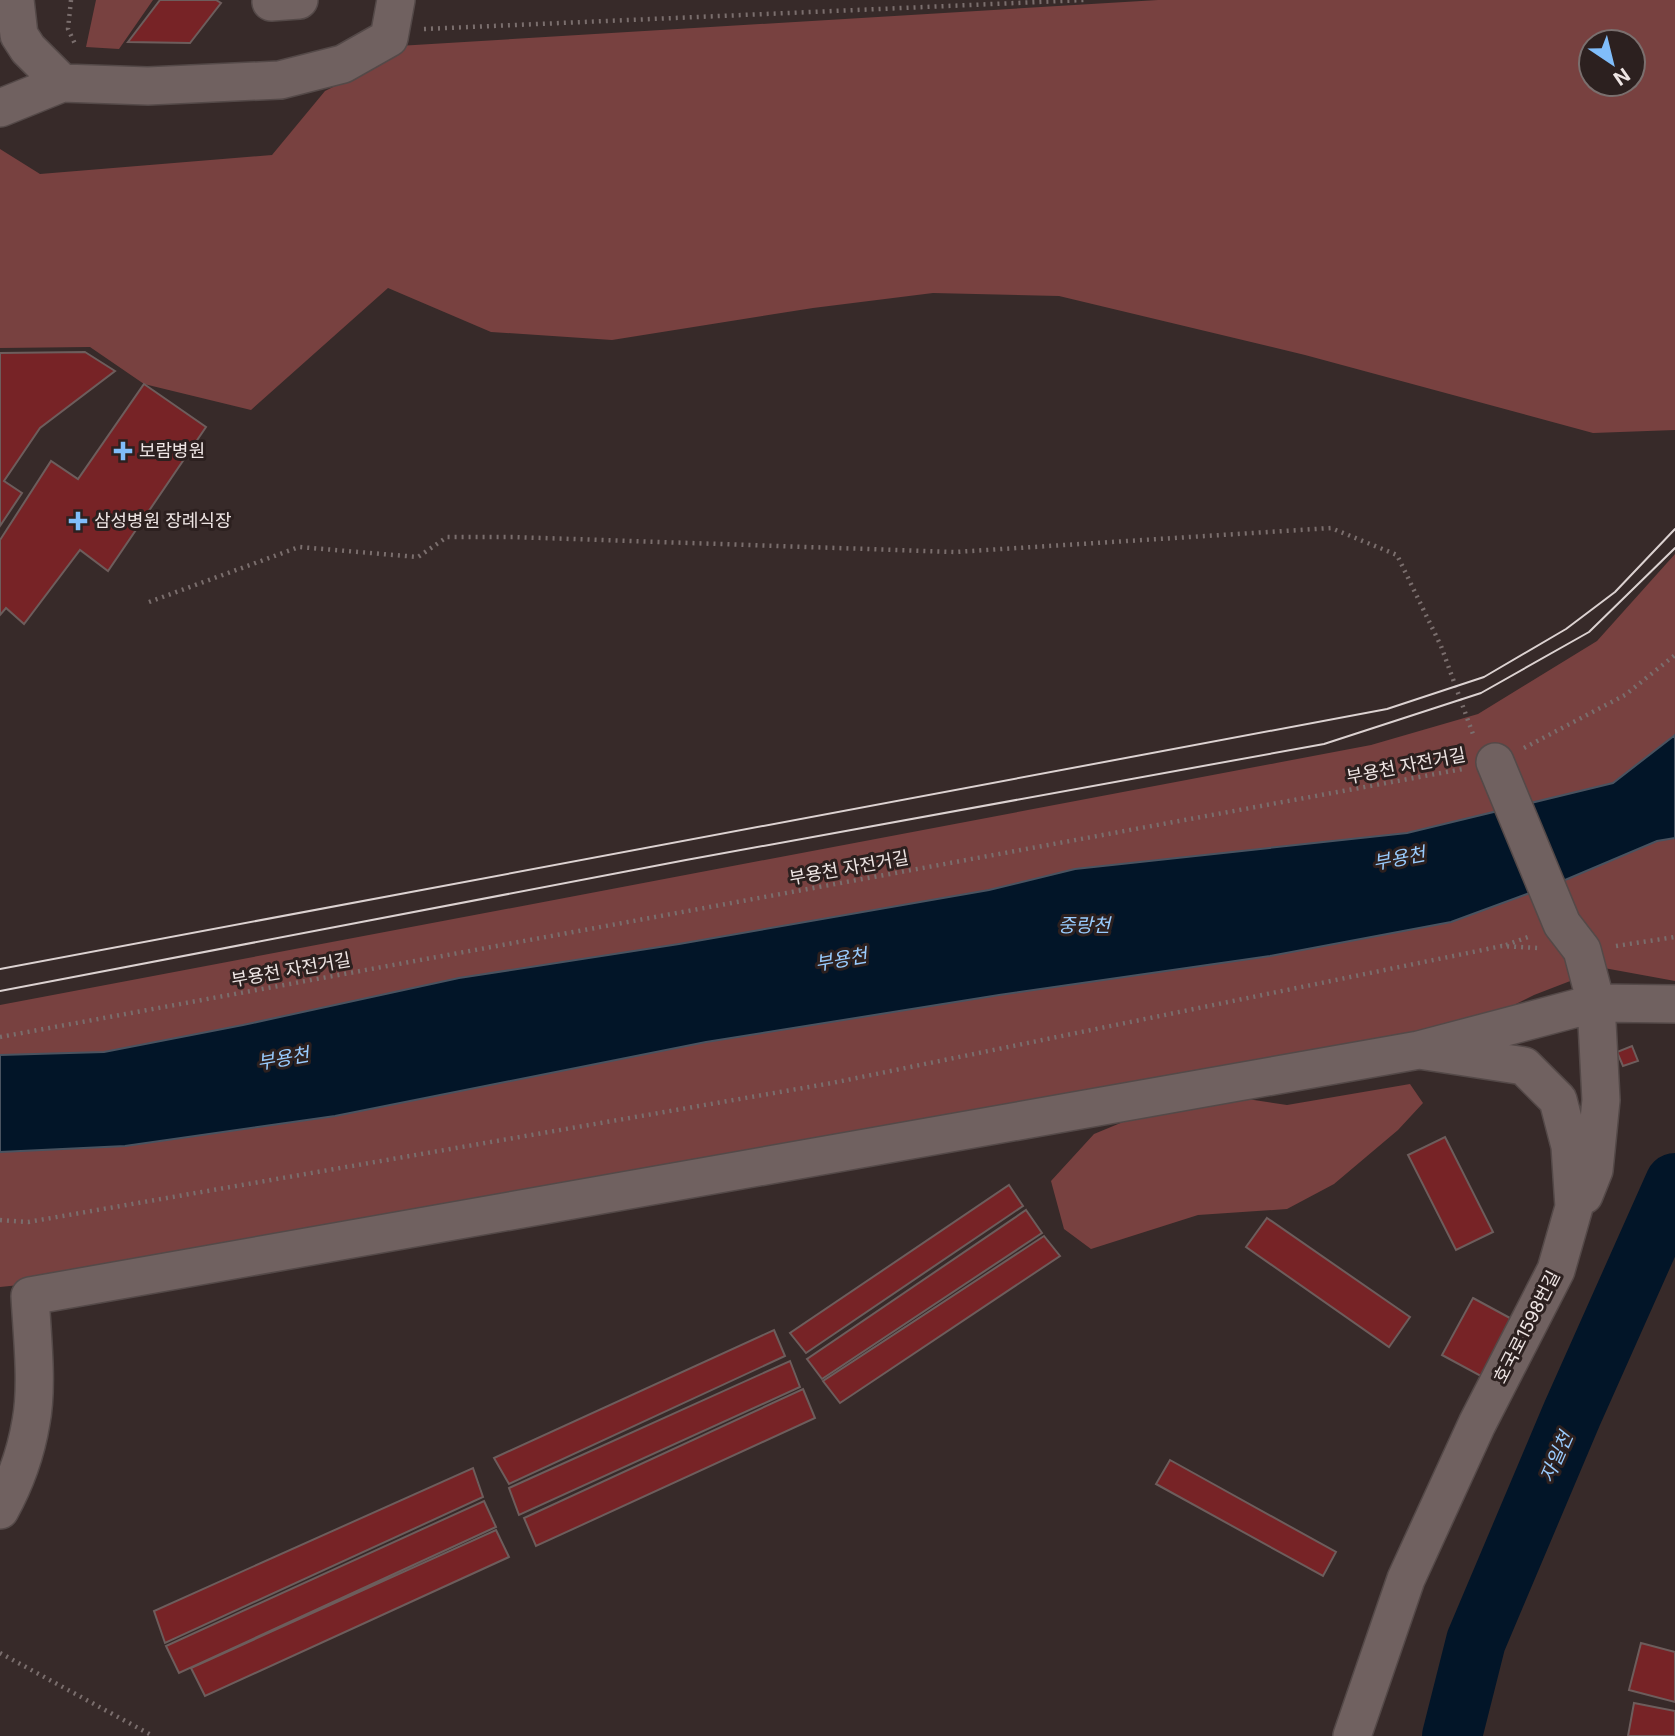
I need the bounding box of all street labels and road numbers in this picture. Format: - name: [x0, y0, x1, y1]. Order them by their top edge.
- street label: 부용천 자전거길: [1345, 744, 1467, 787]
- street label: 부용천 자전거길: [788, 847, 910, 888]
- street label: 부용천 자전거길: [230, 949, 352, 990]
- street label: 호국로1598번길: [1489, 1267, 1564, 1387]

